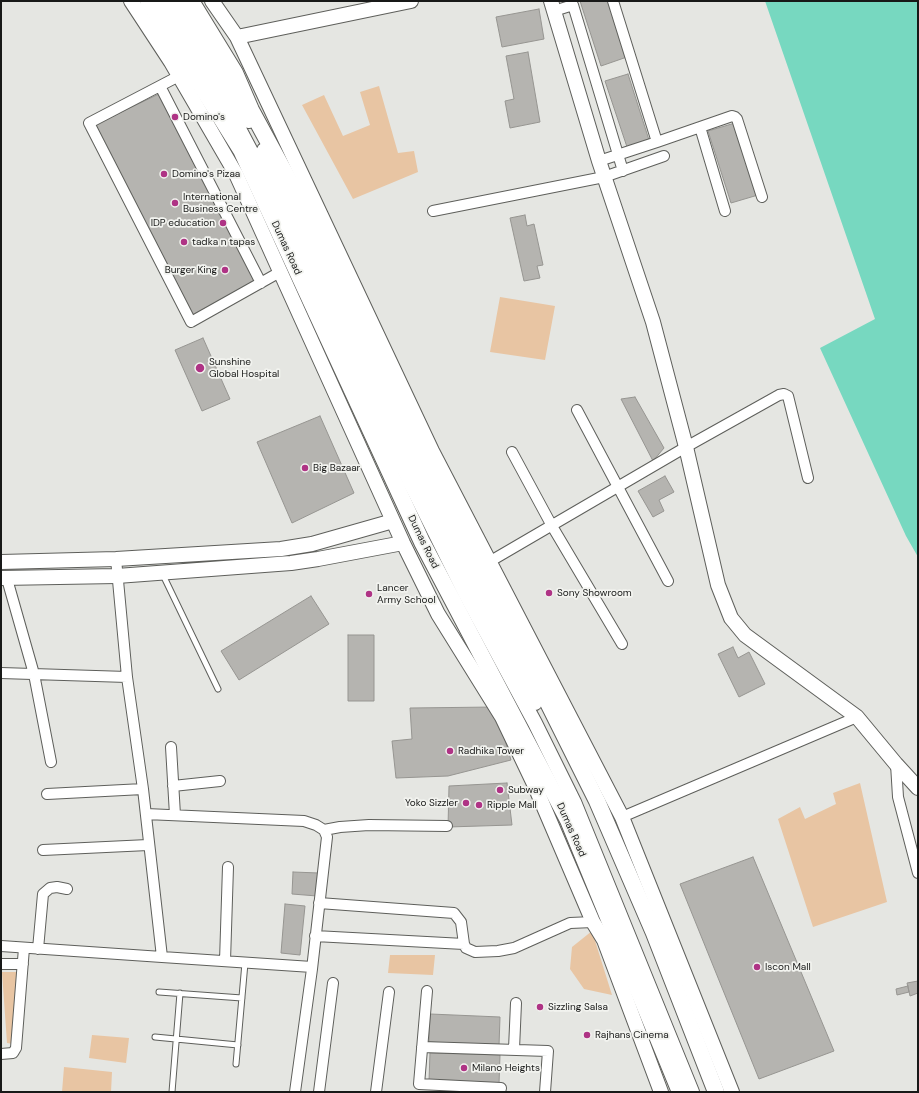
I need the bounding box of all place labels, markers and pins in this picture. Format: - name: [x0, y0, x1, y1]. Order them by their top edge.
- place label: Domino's: [183, 111, 225, 123]
- marker: Domino's: [170, 112, 180, 122]
- place label: Domino's Pizaa: [172, 168, 240, 180]
- marker: Domino's Pizaa: [159, 169, 169, 179]
- place label: International Business Centre: [183, 191, 258, 214]
- marker: International Business Centre: [170, 198, 180, 208]
- place label: IDP education: [151, 217, 215, 229]
- marker: IDP education: [218, 218, 228, 228]
- place label: tadka n tapas: [192, 236, 255, 248]
- marker: tadka n tapas: [179, 237, 189, 247]
- place label: Burger King: [165, 264, 217, 276]
- marker: Burger King: [220, 265, 230, 275]
- place label: Sunshine Global Hospital: [209, 356, 279, 380]
- marker: Sunshine Global Hospital: [194, 362, 206, 374]
- place label: Big Bazaar: [313, 462, 360, 474]
- marker: Big Bazaar: [300, 463, 310, 473]
- place label: Lancer Army School: [377, 582, 436, 606]
- place label: Sony Showroom: [557, 587, 632, 599]
- marker: Sony Showroom: [544, 588, 554, 598]
- marker: Lancer Army School: [364, 589, 374, 599]
- place label: Radhika Tower: [458, 745, 524, 757]
- marker: Radhika Tower: [445, 746, 455, 756]
- place label: Subway: [508, 784, 544, 796]
- marker: Subway: [495, 785, 505, 795]
- place label: Yoko Sizzler: [405, 797, 458, 809]
- marker: Yoko Sizzler: [461, 798, 471, 808]
- place label: Ripple Mall: [487, 799, 537, 811]
- marker: Ripple Mall: [474, 800, 484, 810]
- place label: Iscon Mall: [765, 961, 811, 973]
- marker: Iscon Mall: [752, 962, 762, 972]
- place label: Sizzling Salsa: [548, 1001, 608, 1013]
- marker: Sizzling Salsa: [535, 1002, 545, 1012]
- place label: Rajhans Cinema: [595, 1029, 669, 1041]
- marker: Rajhans Cinema: [582, 1030, 592, 1040]
- place label: Milano Heights: [472, 1062, 540, 1074]
- marker: Milano Heights: [459, 1063, 469, 1073]

